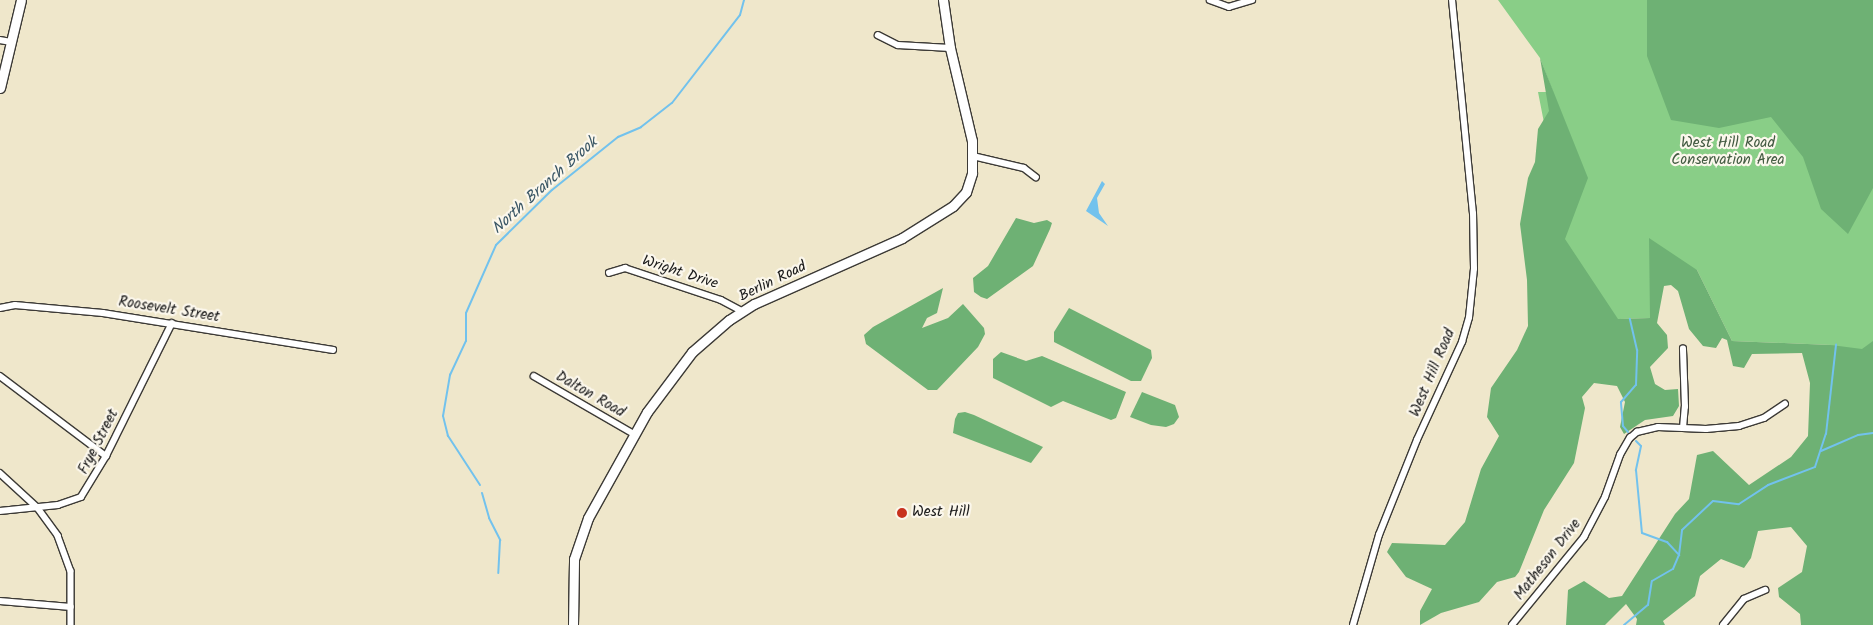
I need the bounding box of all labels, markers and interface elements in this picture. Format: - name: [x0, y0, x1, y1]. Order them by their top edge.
- water label: North Branch Brook: [488, 133, 602, 239]
- park label: West Hill Road Conservation Area: [1671, 134, 1785, 169]
- street label: Wright Drive: [640, 252, 720, 294]
- street label: Berlin Road: [736, 258, 810, 306]
- street label: Roosevelt Street: [117, 293, 221, 327]
- street label: West Hill Road: [1406, 326, 1460, 420]
- street label: Dalton Road: [552, 368, 628, 422]
- street label: Frye Street: [75, 406, 123, 478]
- place label: West Hill: [912, 504, 970, 522]
- marker: West Hill: [896, 507, 908, 519]
- street label: Matheson Drive: [1511, 516, 1585, 604]

